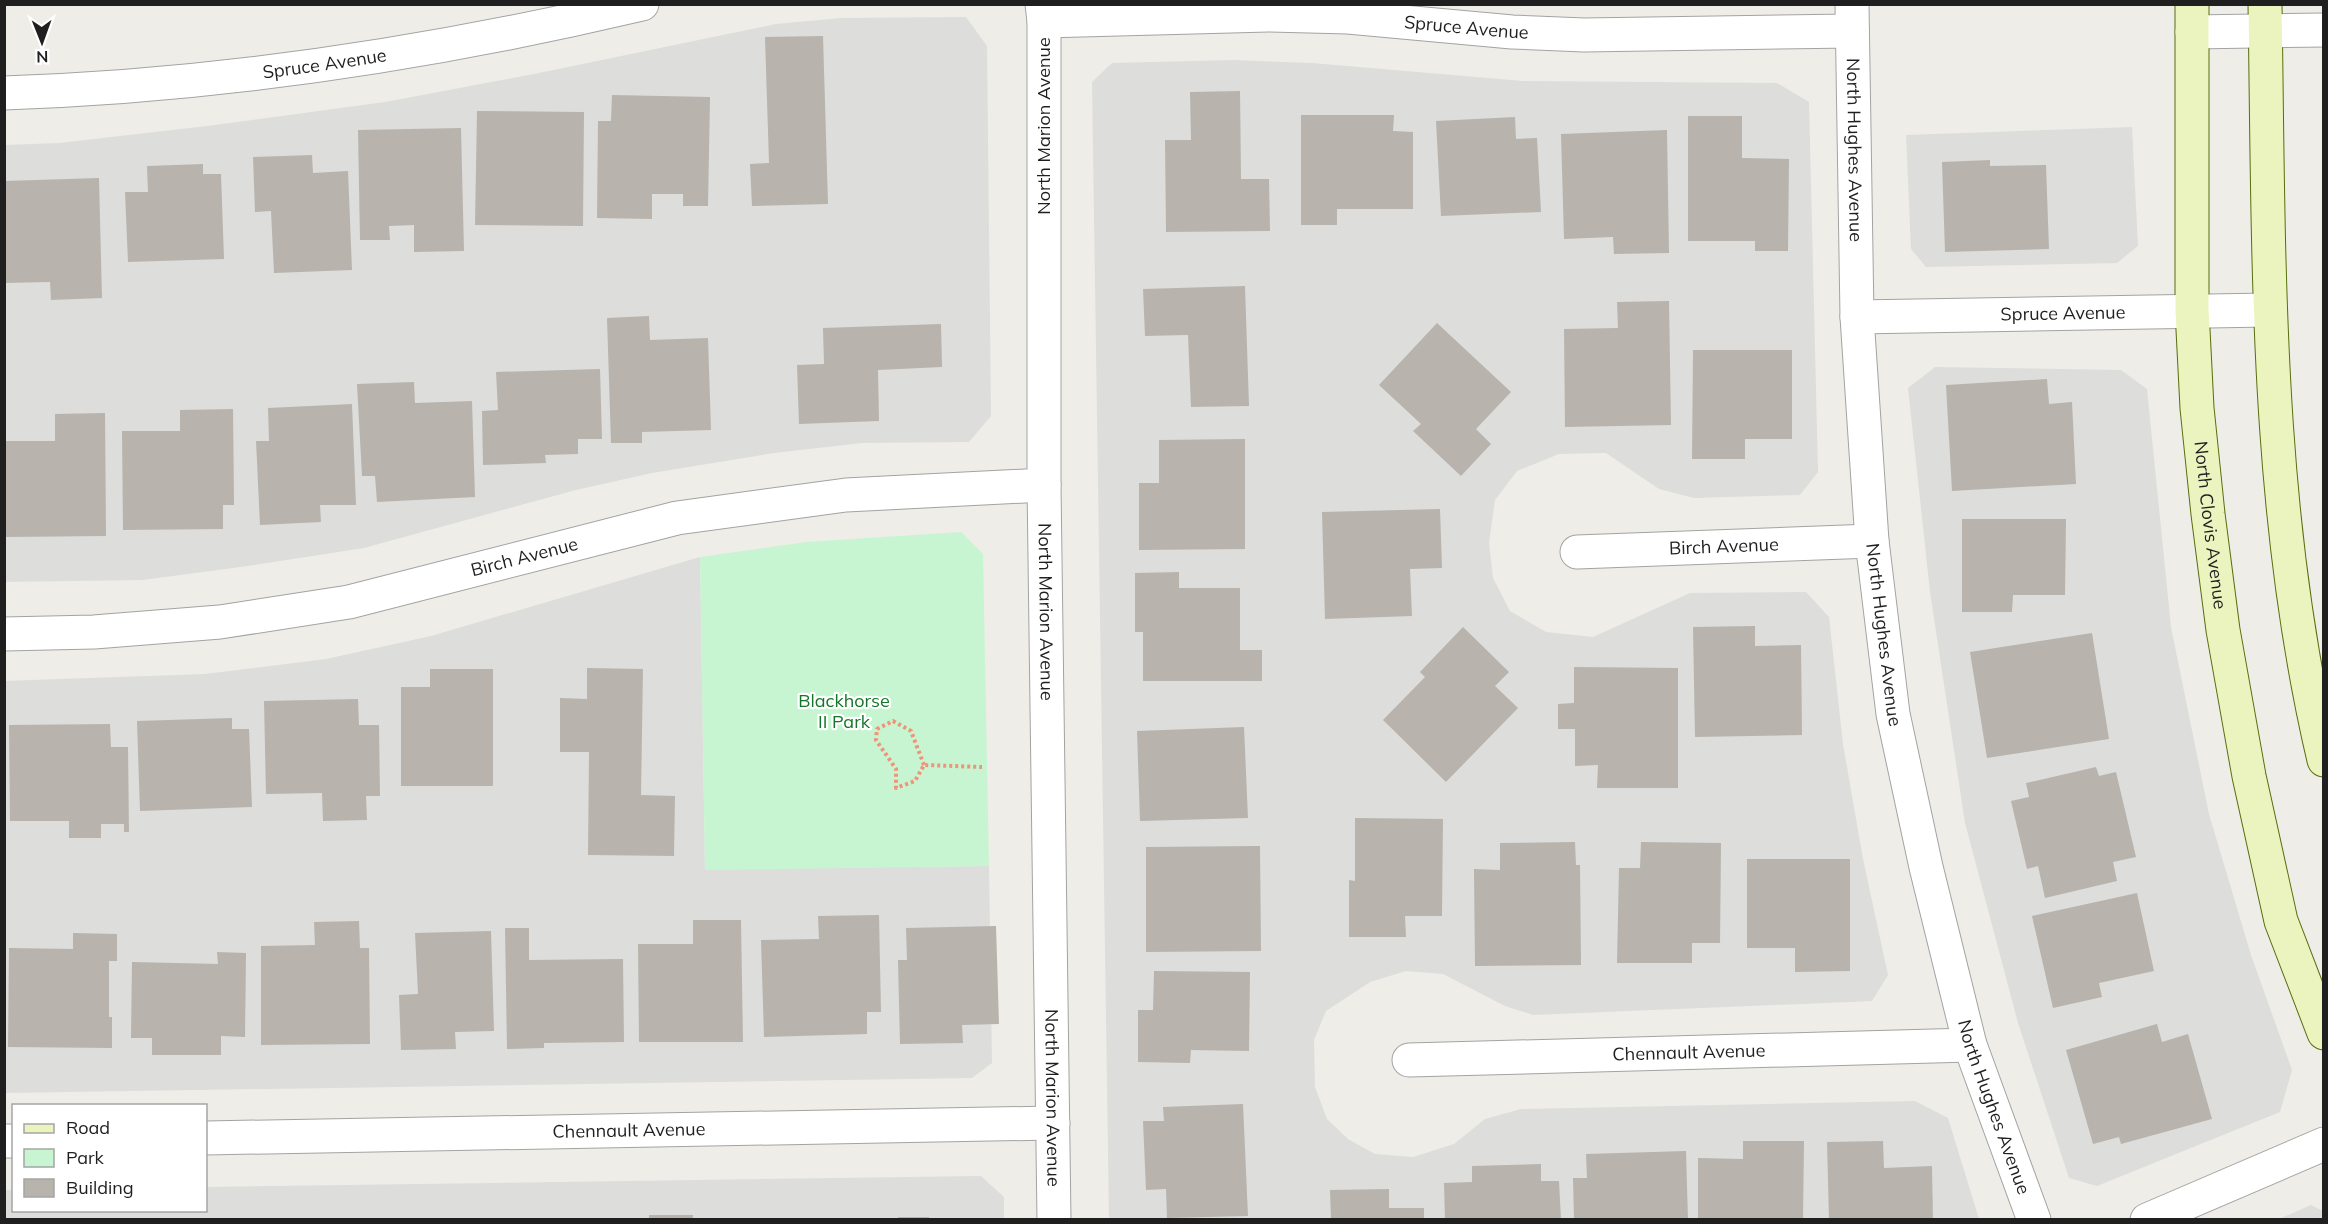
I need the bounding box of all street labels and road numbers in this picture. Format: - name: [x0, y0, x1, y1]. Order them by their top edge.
- street label: Spruce Avenue: [1403, 10, 1529, 44]
- street label: North Marion Avenue: [1032, 37, 1055, 215]
- street label: Spruce Avenue: [261, 43, 388, 84]
- street label: North Hughes Avenue: [1842, 58, 1868, 242]
- street label: Spruce Avenue: [2000, 300, 2126, 326]
- street label: North Clovis Avenue: [2189, 440, 2232, 611]
- street label: North Marion Avenue: [1034, 523, 1059, 701]
- street label: Birch Avenue: [468, 532, 580, 581]
- street label: Birch Avenue: [1669, 532, 1779, 560]
- street label: North Hughes Avenue: [1861, 542, 1907, 728]
- street label: North Marion Avenue: [1040, 1009, 1066, 1187]
- street label: North Hughes Avenue: [1953, 1017, 2036, 1198]
- street label: Chennault Avenue: [1612, 1038, 1766, 1066]
- street label: Chennault Avenue: [552, 1117, 706, 1143]

